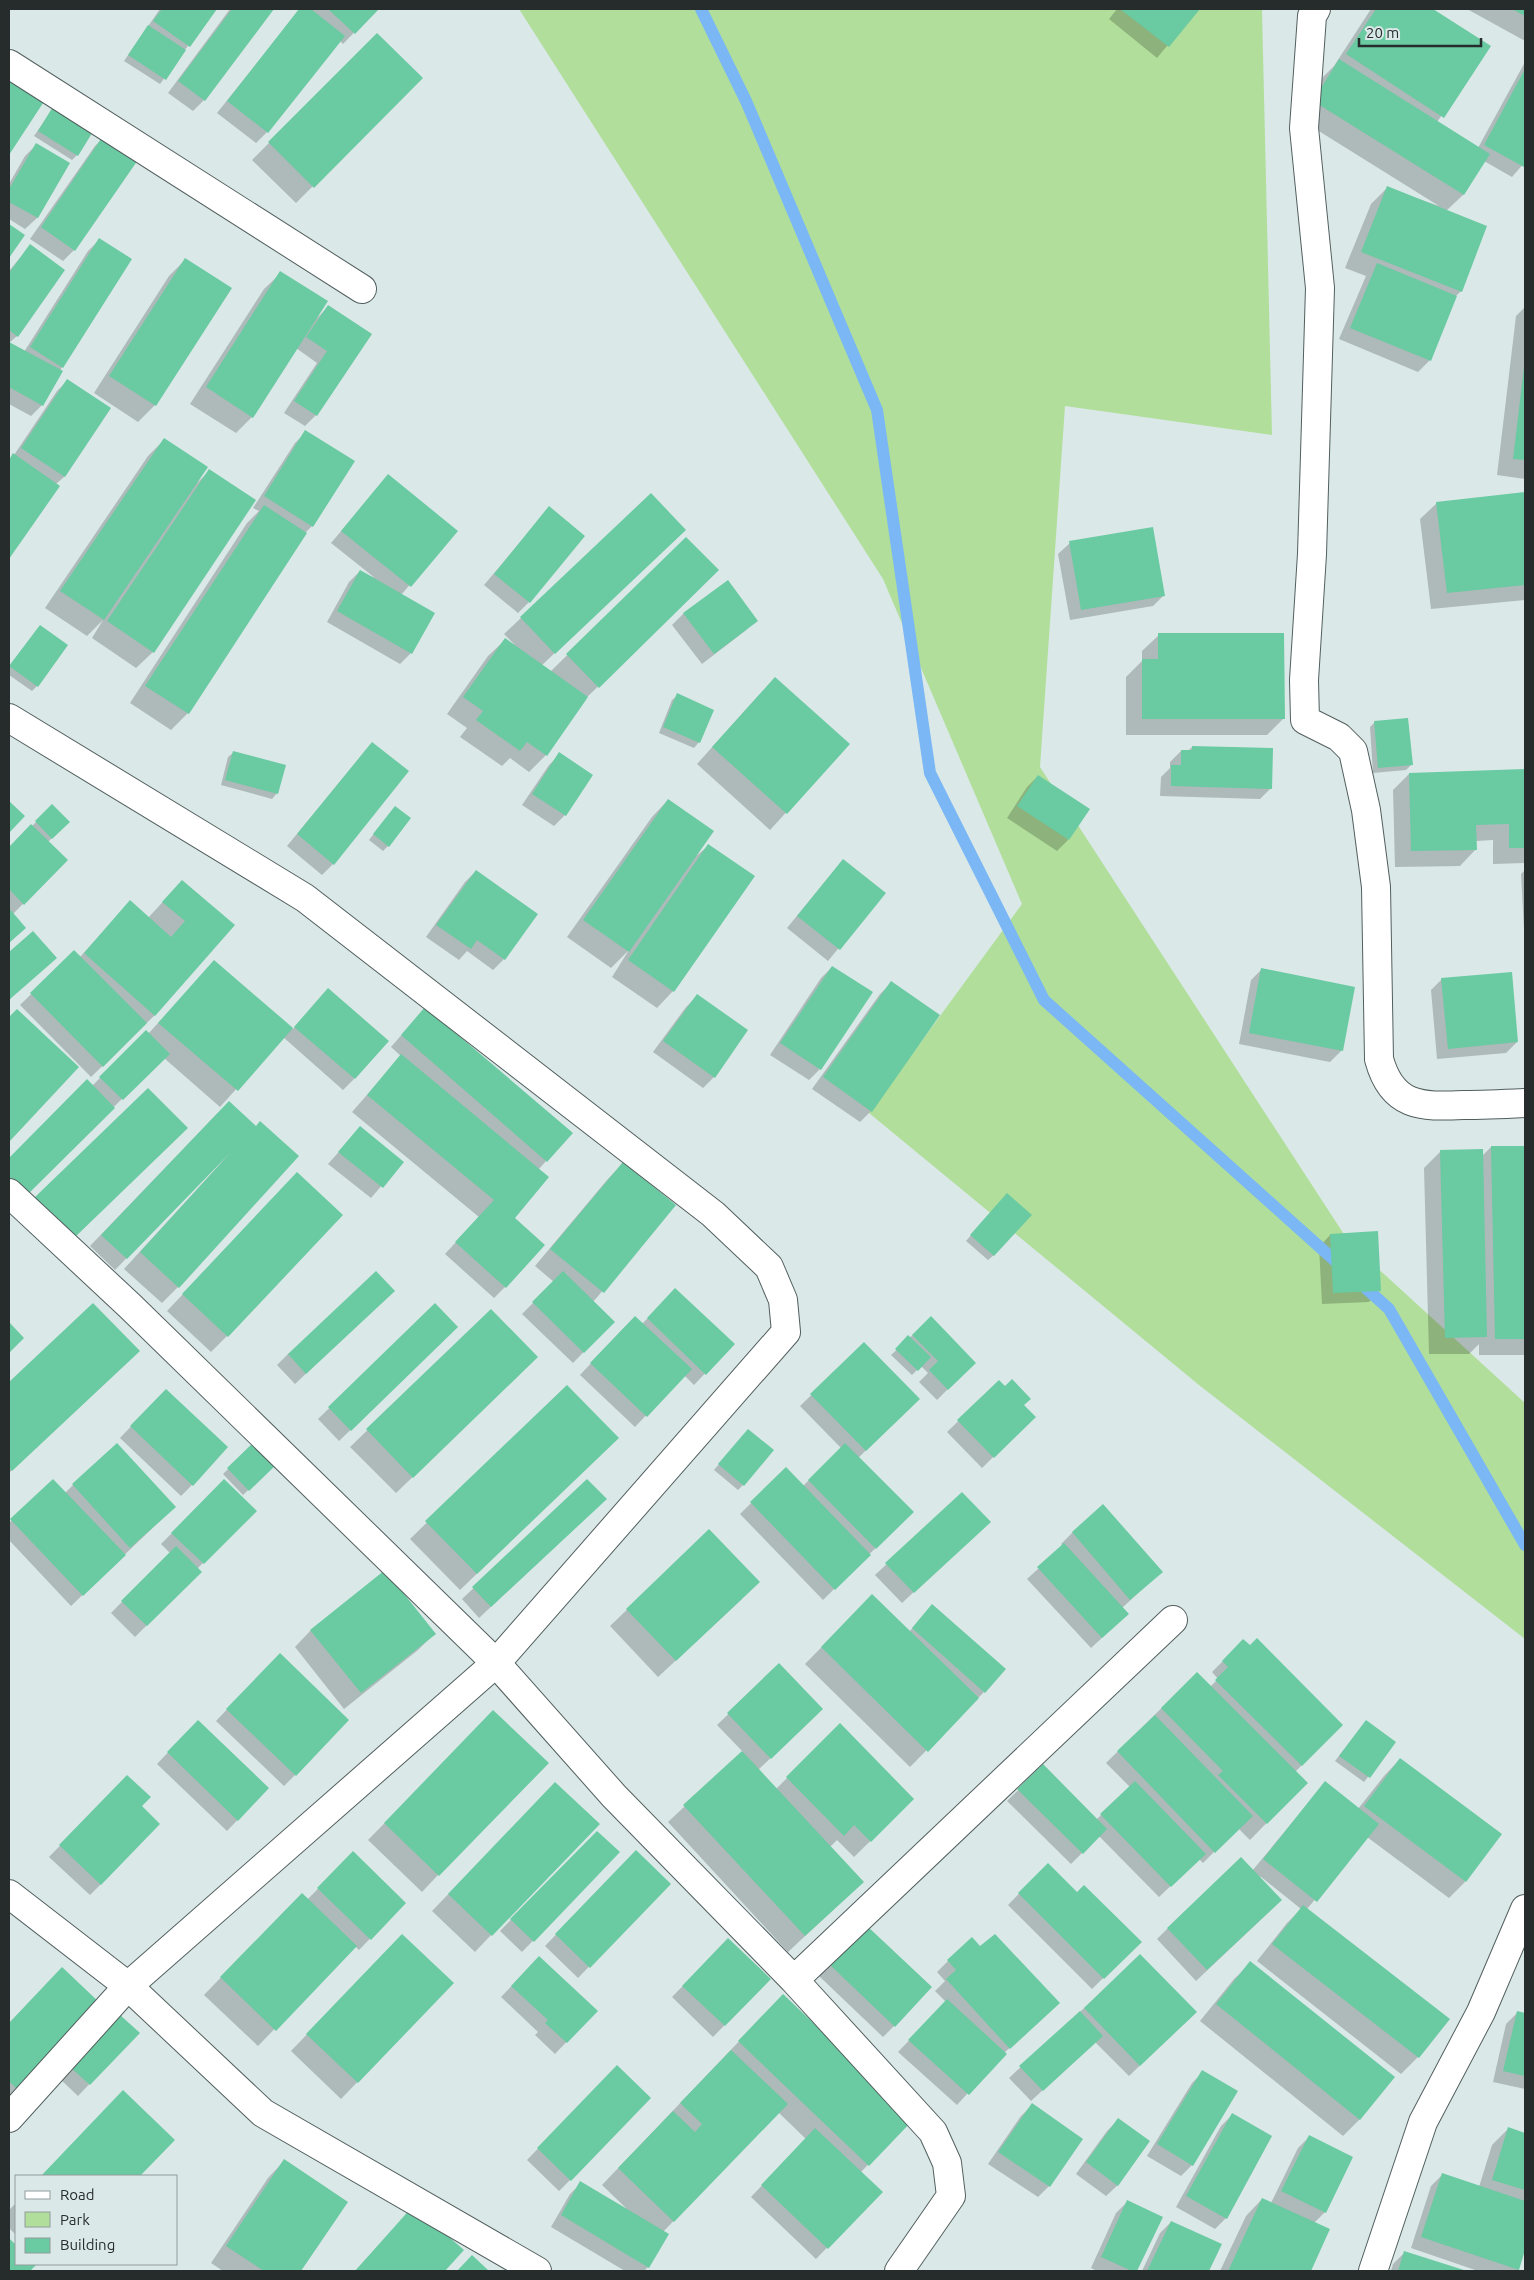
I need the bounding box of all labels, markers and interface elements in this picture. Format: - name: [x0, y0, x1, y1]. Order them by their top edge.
- scale bar: [1359, 15, 1482, 47]
- text: 20 m: [1366, 24, 1399, 41]
- legend: [15, 2175, 178, 2265]
- text: Road: [60, 2186, 95, 2203]
- text: Park: [60, 2211, 90, 2228]
- text: Building: [60, 2236, 115, 2253]

